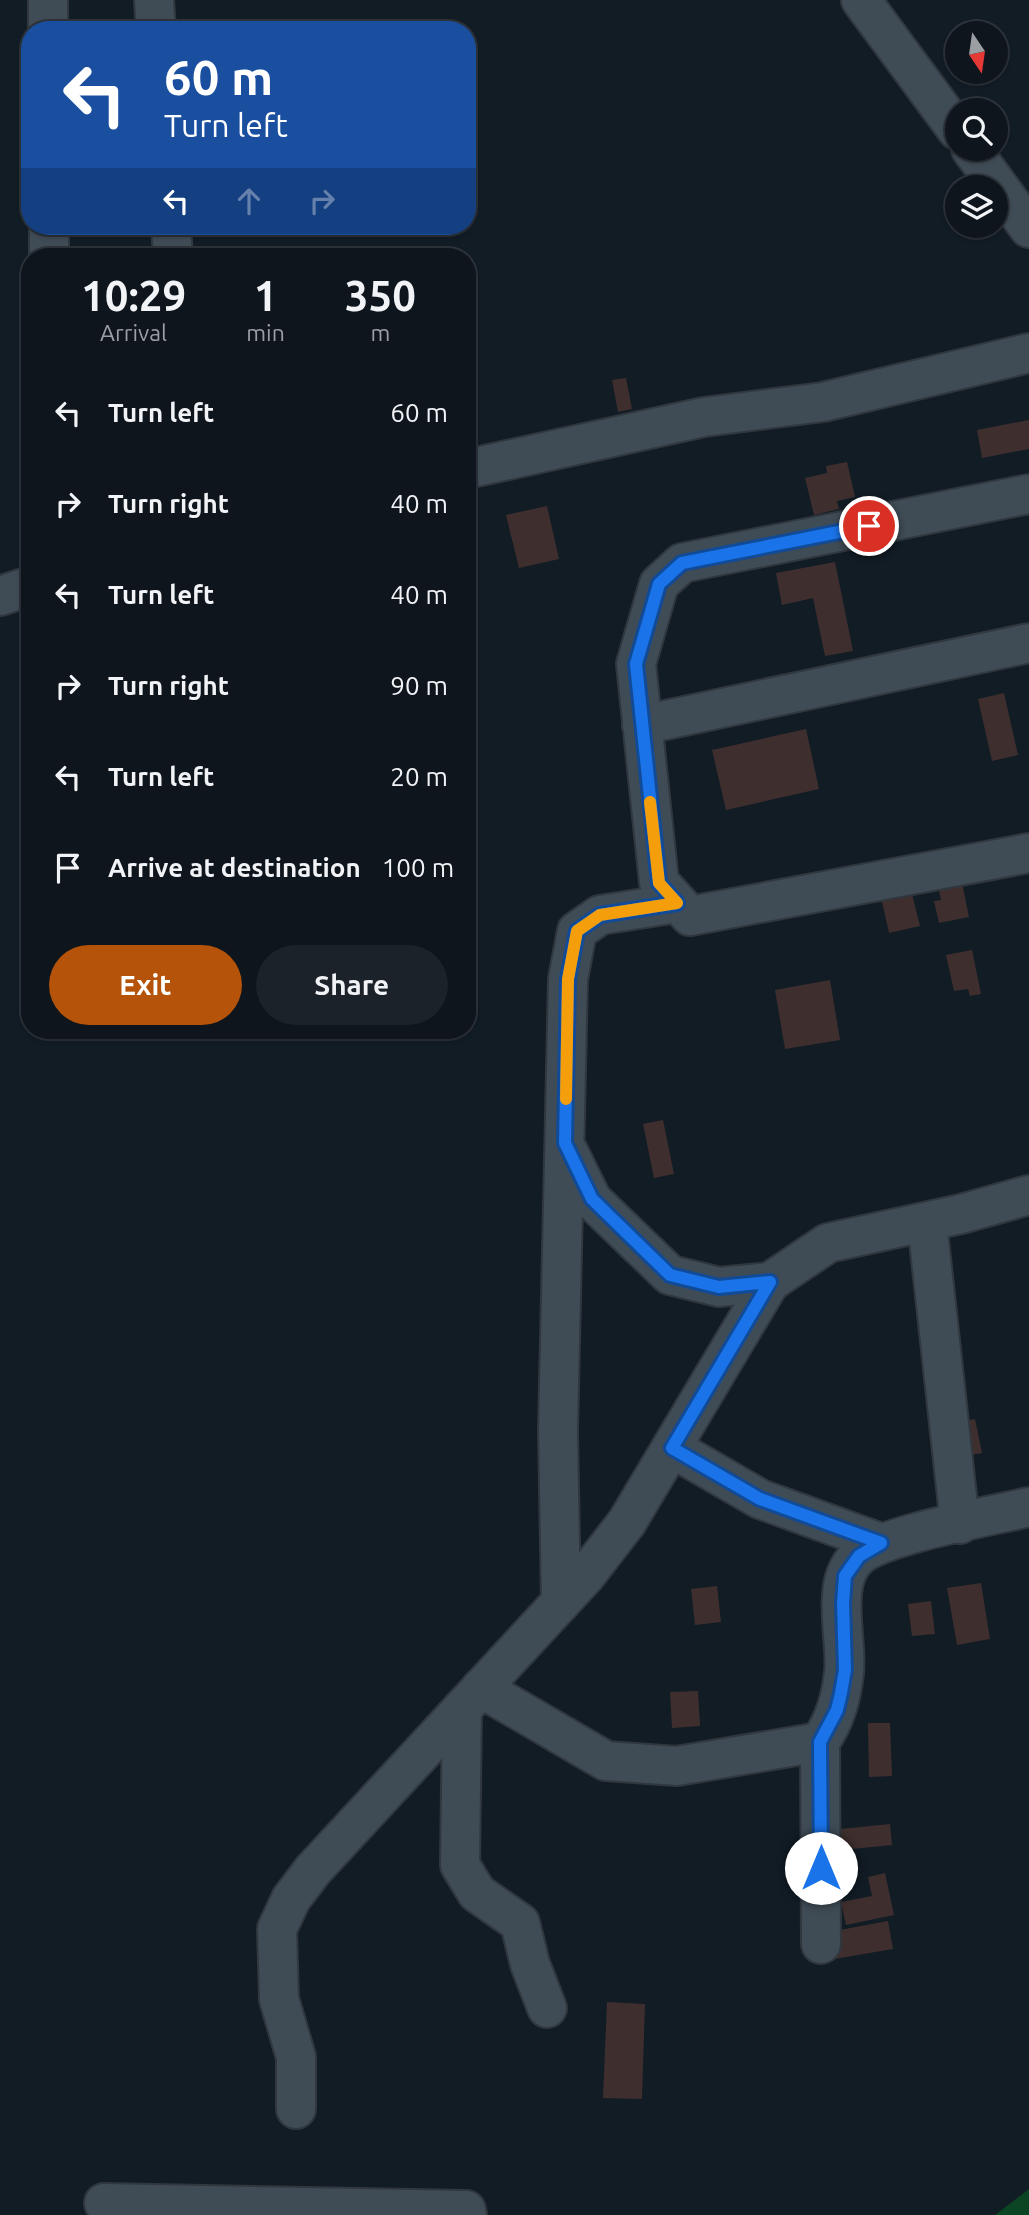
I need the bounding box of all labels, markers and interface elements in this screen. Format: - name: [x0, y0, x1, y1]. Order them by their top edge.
- north arrow: [945, 21, 1008, 84]
- map controls: [945, 21, 1008, 238]
- icon: left: [49, 49, 140, 140]
- text: 60 m: [164, 49, 273, 104]
- button: search: [945, 98, 1008, 161]
- text: Turn left: [164, 107, 288, 143]
- button: layers: [945, 175, 1008, 238]
- icon: left: [157, 182, 195, 220]
- icon: ahead: [230, 182, 268, 220]
- icon: right: [303, 182, 341, 220]
- text: 10:29: [81, 272, 186, 319]
- text: 1: [254, 272, 277, 319]
- text: 350: [345, 272, 416, 319]
- text: Arrival: [100, 320, 167, 345]
- text: min: [246, 320, 285, 345]
- text: m: [370, 320, 390, 345]
- icon: left: [49, 394, 87, 432]
- text: Turn left: [108, 398, 214, 427]
- text: 60 m: [390, 398, 448, 427]
- icon: right: [49, 485, 87, 523]
- text: Turn right: [108, 489, 229, 518]
- text: 40 m: [390, 489, 448, 518]
- pin: [839, 496, 899, 556]
- icon: arrive: [850, 507, 888, 545]
- icon: left: [49, 576, 87, 614]
- text: Turn left: [108, 580, 214, 609]
- text: 40 m: [390, 580, 448, 609]
- icon: right: [49, 667, 87, 705]
- text: Turn right: [108, 671, 229, 700]
- text: 90 m: [390, 671, 448, 700]
- icon: left: [49, 758, 87, 796]
- text: Turn left: [108, 762, 214, 791]
- text: 20 m: [390, 762, 448, 791]
- icon: arrive: [49, 849, 87, 887]
- text: Arrive at destination: [108, 853, 361, 882]
- text: 100 m: [382, 853, 454, 882]
- button: Exit: [49, 945, 242, 1025]
- button: Share: [256, 945, 448, 1025]
- position arrow: [784, 1831, 858, 1905]

